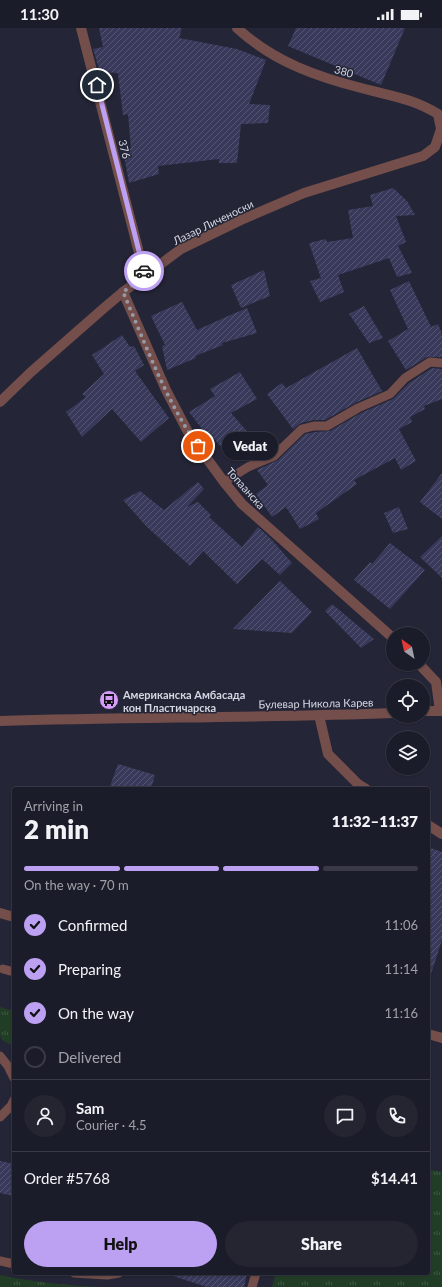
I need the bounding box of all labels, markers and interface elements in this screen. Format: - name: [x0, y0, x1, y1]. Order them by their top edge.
- text: 11:30: [20, 5, 59, 23]
- street label: 380: [333, 62, 356, 80]
- pin: [80, 68, 114, 102]
- icon: home: [86, 74, 108, 96]
- street label: 376: [116, 138, 134, 160]
- street label: Лазар Личеноски: [170, 197, 255, 248]
- courier: [124, 251, 164, 291]
- icon: car: [133, 260, 155, 282]
- pin: [181, 429, 215, 463]
- callout: Vedat: [222, 432, 278, 460]
- icon: bag: [187, 435, 209, 457]
- text: Vedat: [233, 438, 267, 454]
- street label: Топаанска: [224, 465, 268, 511]
- north arrow: [386, 627, 430, 671]
- map controls: [386, 627, 430, 775]
- button: locate: [386, 679, 430, 723]
- place label: Американска Амбасада кон Пластичарска: [122, 688, 245, 714]
- bus stop icon: Американска Амбасада кон Пластичарска: [98, 689, 120, 711]
- street label: Булевар Никола Карев: [258, 695, 374, 711]
- button: layers: [386, 731, 430, 775]
- text: Arriving in: [24, 798, 83, 814]
- text: 11:32–11:37: [332, 812, 418, 830]
- text: 2 min: [24, 813, 89, 845]
- text: On the way · 70 m: [24, 877, 129, 893]
- icon: check: [24, 914, 46, 936]
- text: Confirmed: [58, 916, 127, 934]
- text: 11:06: [385, 917, 418, 933]
- icon: check: [24, 958, 46, 980]
- text: Preparing: [58, 960, 121, 978]
- text: 11:14: [385, 961, 418, 977]
- icon: check: [24, 1002, 46, 1024]
- text: On the way: [58, 1004, 134, 1022]
- text: 11:16: [385, 1005, 418, 1021]
- text: Delivered: [58, 1048, 121, 1066]
- button: person: [24, 1095, 66, 1137]
- button: chat: [324, 1095, 366, 1137]
- button: phone: [376, 1095, 418, 1137]
- text: Sam: [76, 1099, 104, 1117]
- text: Courier · 4.5: [76, 1117, 147, 1133]
- text: Order #5768: [24, 1169, 110, 1187]
- text: $14.41: [371, 1169, 418, 1187]
- button: Help: [24, 1221, 217, 1267]
- button: Share: [225, 1221, 418, 1267]

